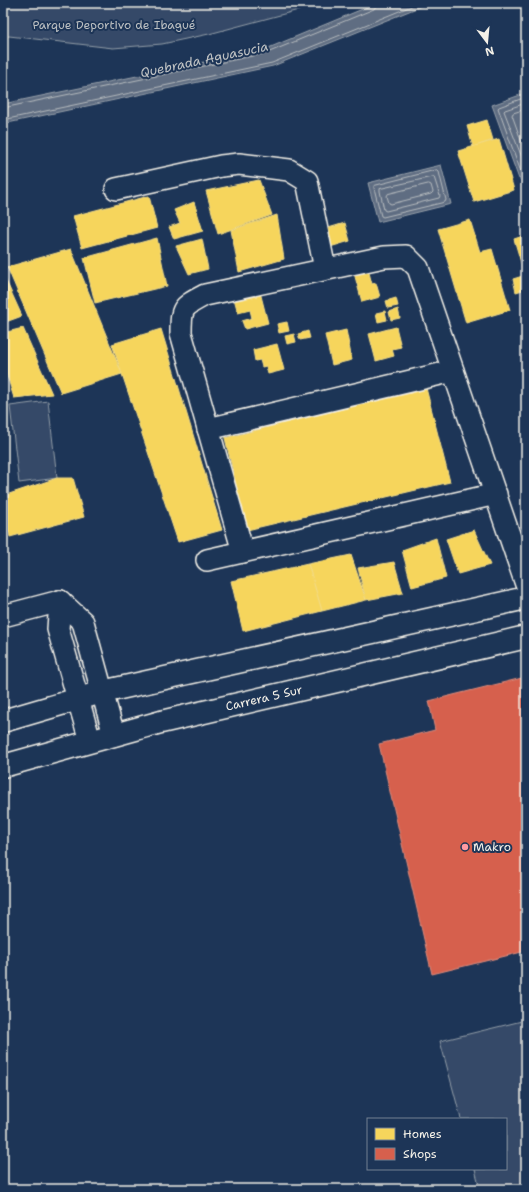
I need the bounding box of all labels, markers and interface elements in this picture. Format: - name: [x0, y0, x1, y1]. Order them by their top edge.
- park label: Parque Deportivo de Ibagué: [32, 17, 196, 33]
- north arrow: [467, 22, 507, 62]
- water label: Quebrada Aguasucia: [139, 38, 270, 81]
- text: N: [483, 43, 496, 60]
- street label: Carrera 5 Sur: [224, 681, 304, 715]
- place label: Makro: [473, 839, 511, 855]
- marker: Makro: [460, 842, 470, 852]
- legend: [367, 1118, 507, 1170]
- text: Homes: [403, 1126, 442, 1142]
- text: Shops: [403, 1146, 437, 1162]

